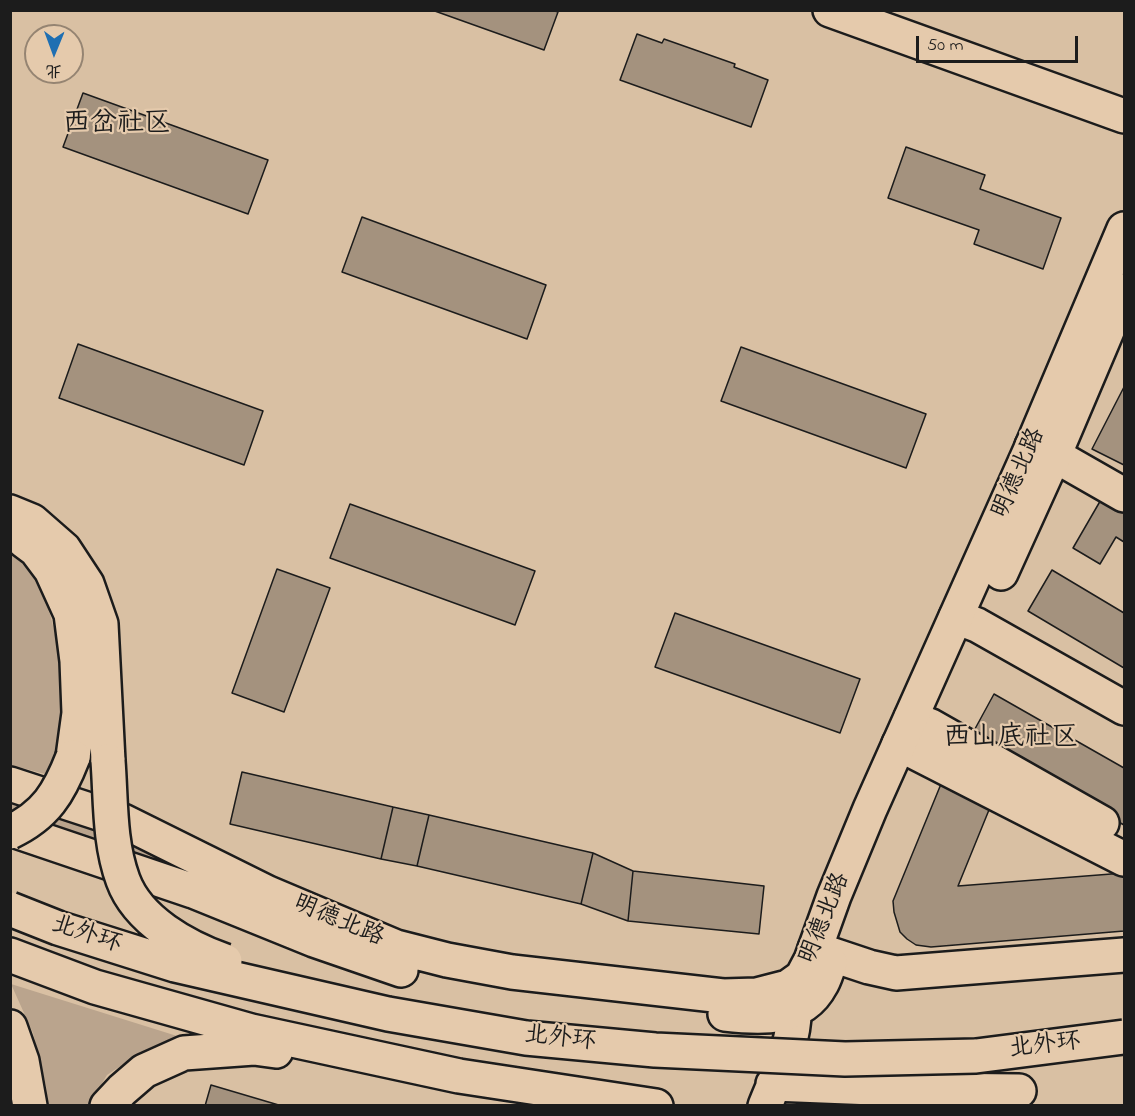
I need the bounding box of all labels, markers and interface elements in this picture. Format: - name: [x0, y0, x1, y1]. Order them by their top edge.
- north arrow: [24, 24, 84, 84]
- scale bar: [919, 24, 1081, 62]
- text: 50 m: [927, 33, 964, 59]
- text: 北: [46, 58, 62, 82]
- district label: 西岔社区: [63, 110, 171, 142]
- street label: 明德北路: [987, 424, 1053, 524]
- district label: 西山底社区: [944, 724, 1078, 756]
- street label: 明德北路: [795, 869, 857, 969]
- street label: 明德北路: [288, 890, 388, 954]
- street label: 北外环: [47, 911, 125, 961]
- street label: 北外环: [523, 1022, 597, 1058]
- street label: 北外环: [1008, 1028, 1082, 1066]

